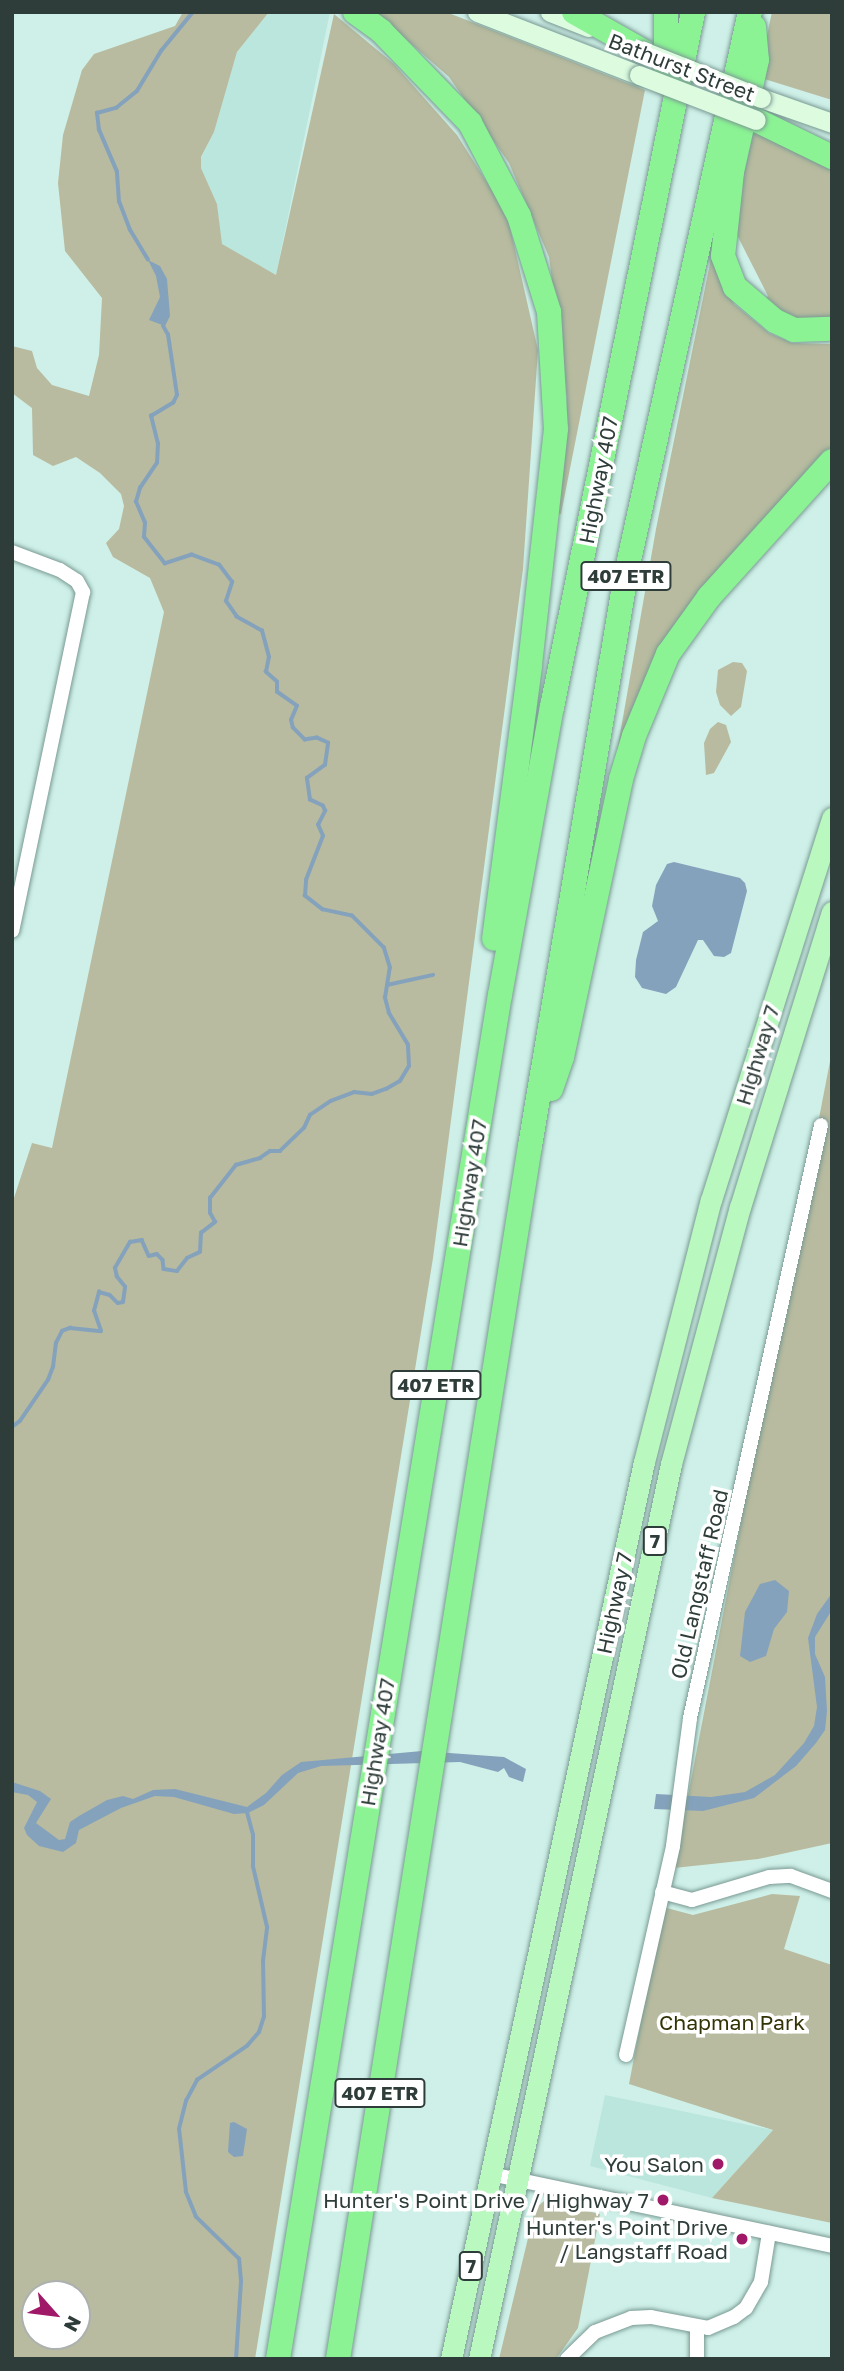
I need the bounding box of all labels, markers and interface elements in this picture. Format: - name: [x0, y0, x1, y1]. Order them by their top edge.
- street label: Bathurst Street: [605, 27, 759, 107]
- street label: Highway 407: [573, 414, 623, 546]
- road number: 407 ETR: [579, 561, 673, 592]
- street label: Highway 7: [730, 1002, 784, 1108]
- street label: Highway 407: [446, 1117, 492, 1249]
- road number: 407 ETR: [389, 1370, 483, 1400]
- street label: Old Langstaff Road: [665, 1487, 733, 1681]
- road number: 7: [643, 1526, 667, 1556]
- street label: Highway 7: [591, 1550, 637, 1656]
- street label: Highway 407: [354, 1676, 400, 1808]
- park label: Chapman Park: [659, 2009, 805, 2035]
- road number: 407 ETR: [333, 2078, 427, 2108]
- place label: You Salon: [604, 2151, 704, 2177]
- marker: You Salon: [710, 2156, 726, 2172]
- place label: Hunter's Point Drive / Highway 7: [323, 2187, 649, 2213]
- marker: Hunter's Point Drive / Highway 7: [655, 2192, 671, 2208]
- place label: Hunter's Point Drive / Langstaff Road: [526, 2214, 728, 2264]
- marker: Hunter's Point Drive / Langstaff Road: [734, 2231, 750, 2247]
- road number: 7: [459, 2250, 483, 2282]
- north arrow: [21, 2280, 91, 2350]
- text: N: [60, 2312, 87, 2336]

